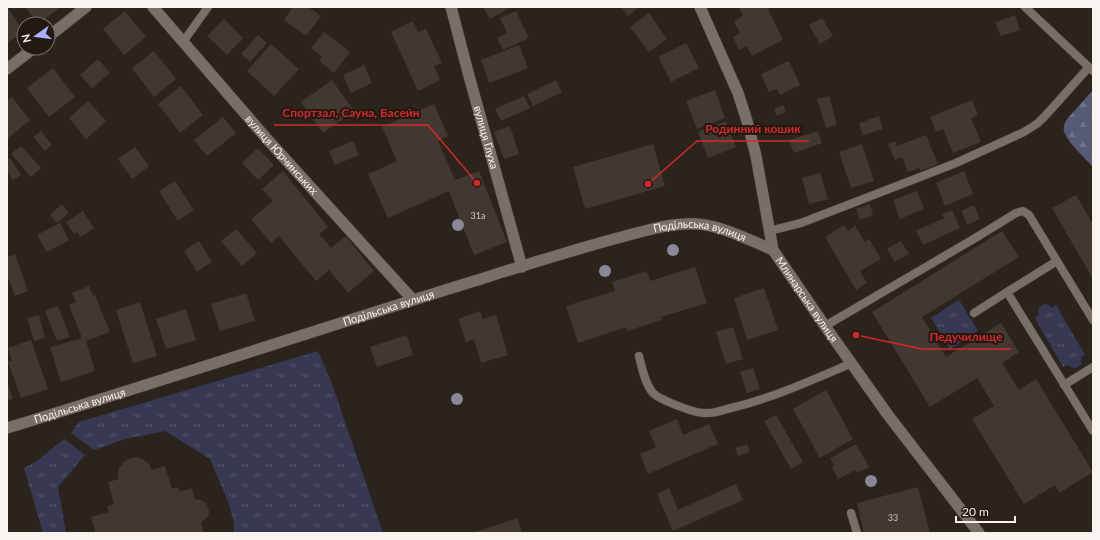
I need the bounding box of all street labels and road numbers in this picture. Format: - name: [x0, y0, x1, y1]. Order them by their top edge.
- street label: вулиця Глуха: [472, 104, 501, 170]
- street label: вулиця Юрчинських: [243, 112, 321, 197]
- street label: Подільська вулиця: [652, 217, 749, 244]
- street label: Млинарська вулиця: [773, 254, 841, 344]
- street label: Подільська вулиця: [341, 287, 436, 328]
- street label: Подільська вулиця: [32, 385, 127, 425]

